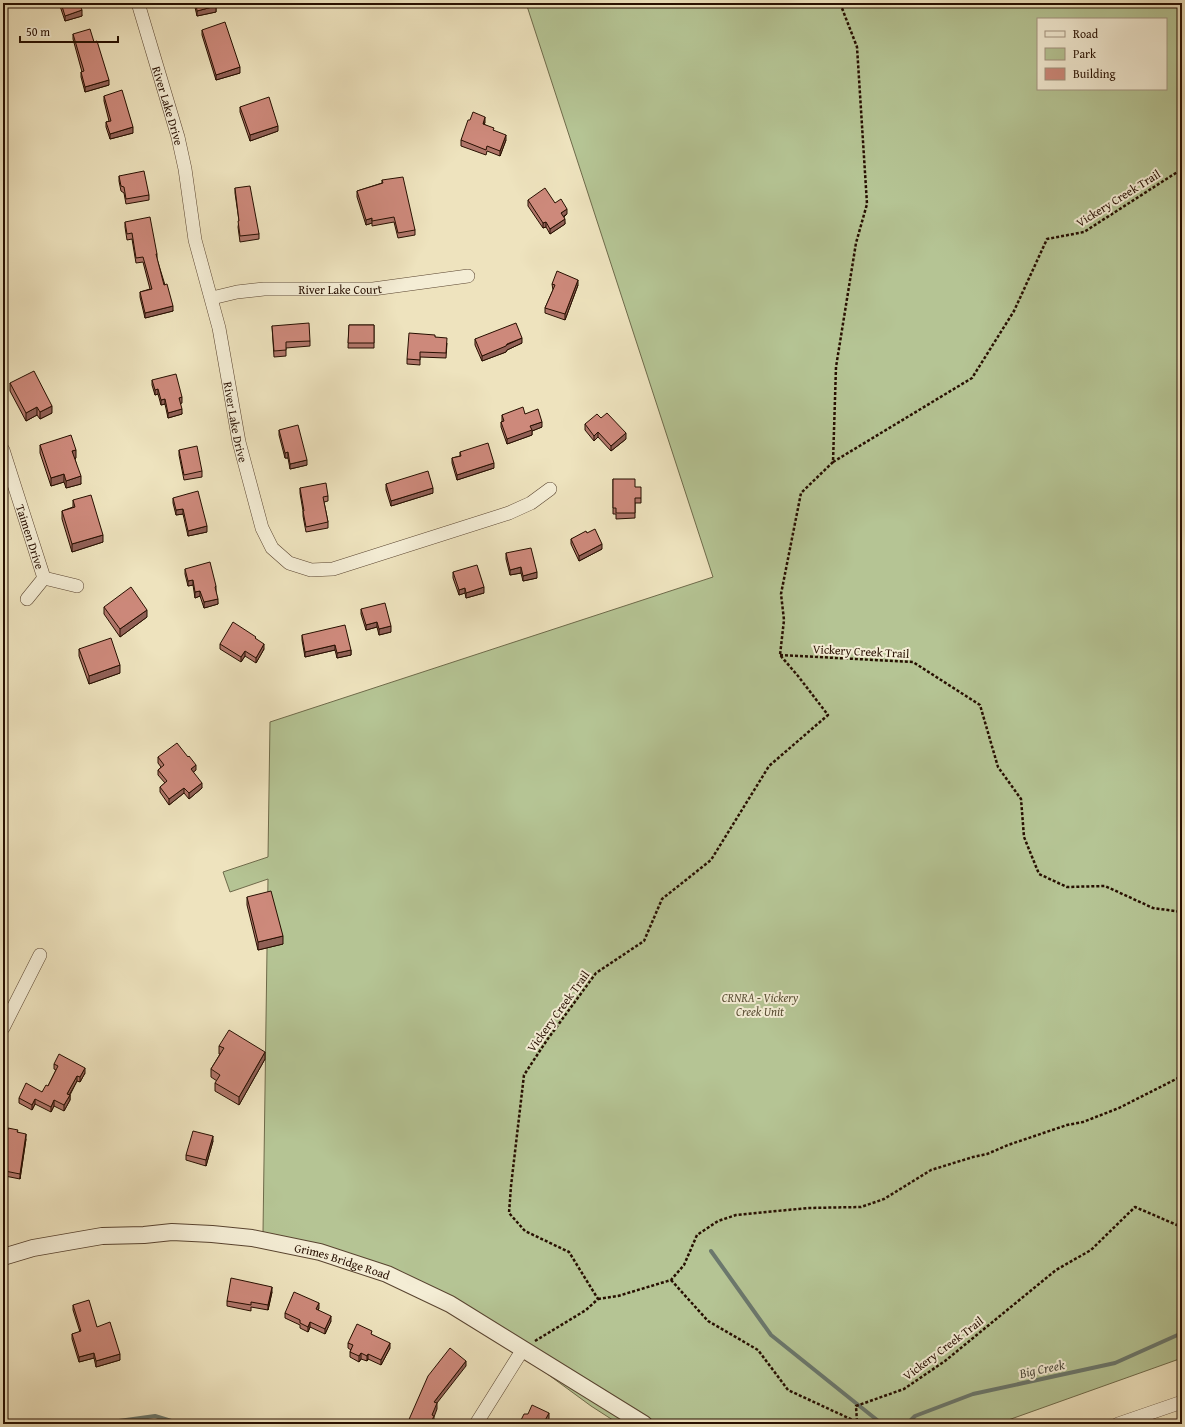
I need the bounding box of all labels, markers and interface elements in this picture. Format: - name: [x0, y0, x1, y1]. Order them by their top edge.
- scale bar: [20, 18, 118, 44]
- legend: [1037, 18, 1167, 90]
- text: 50 m: [26, 23, 50, 40]
- text: Road: [1073, 25, 1099, 42]
- text: Park: [1073, 45, 1097, 62]
- street label: River Lake Drive: [149, 64, 188, 147]
- text: Building: [1073, 65, 1116, 82]
- street label: Vickery Creek Trail: [1073, 165, 1164, 231]
- street label: River Lake Court: [298, 279, 384, 298]
- street label: River Lake Drive: [220, 380, 253, 465]
- street label: Taimen Drive: [12, 502, 49, 572]
- street label: Vickery Creek Trail: [812, 640, 910, 662]
- street label: Vickery Creek Trail: [523, 966, 594, 1055]
- park label: CRNRA - Vickery Creek Unit: [722, 989, 799, 1020]
- street label: Grimes Bridge Road: [293, 1238, 393, 1283]
- street label: Vickery Creek Trail: [899, 1312, 987, 1384]
- water label: Big Creek: [1017, 1355, 1066, 1383]

